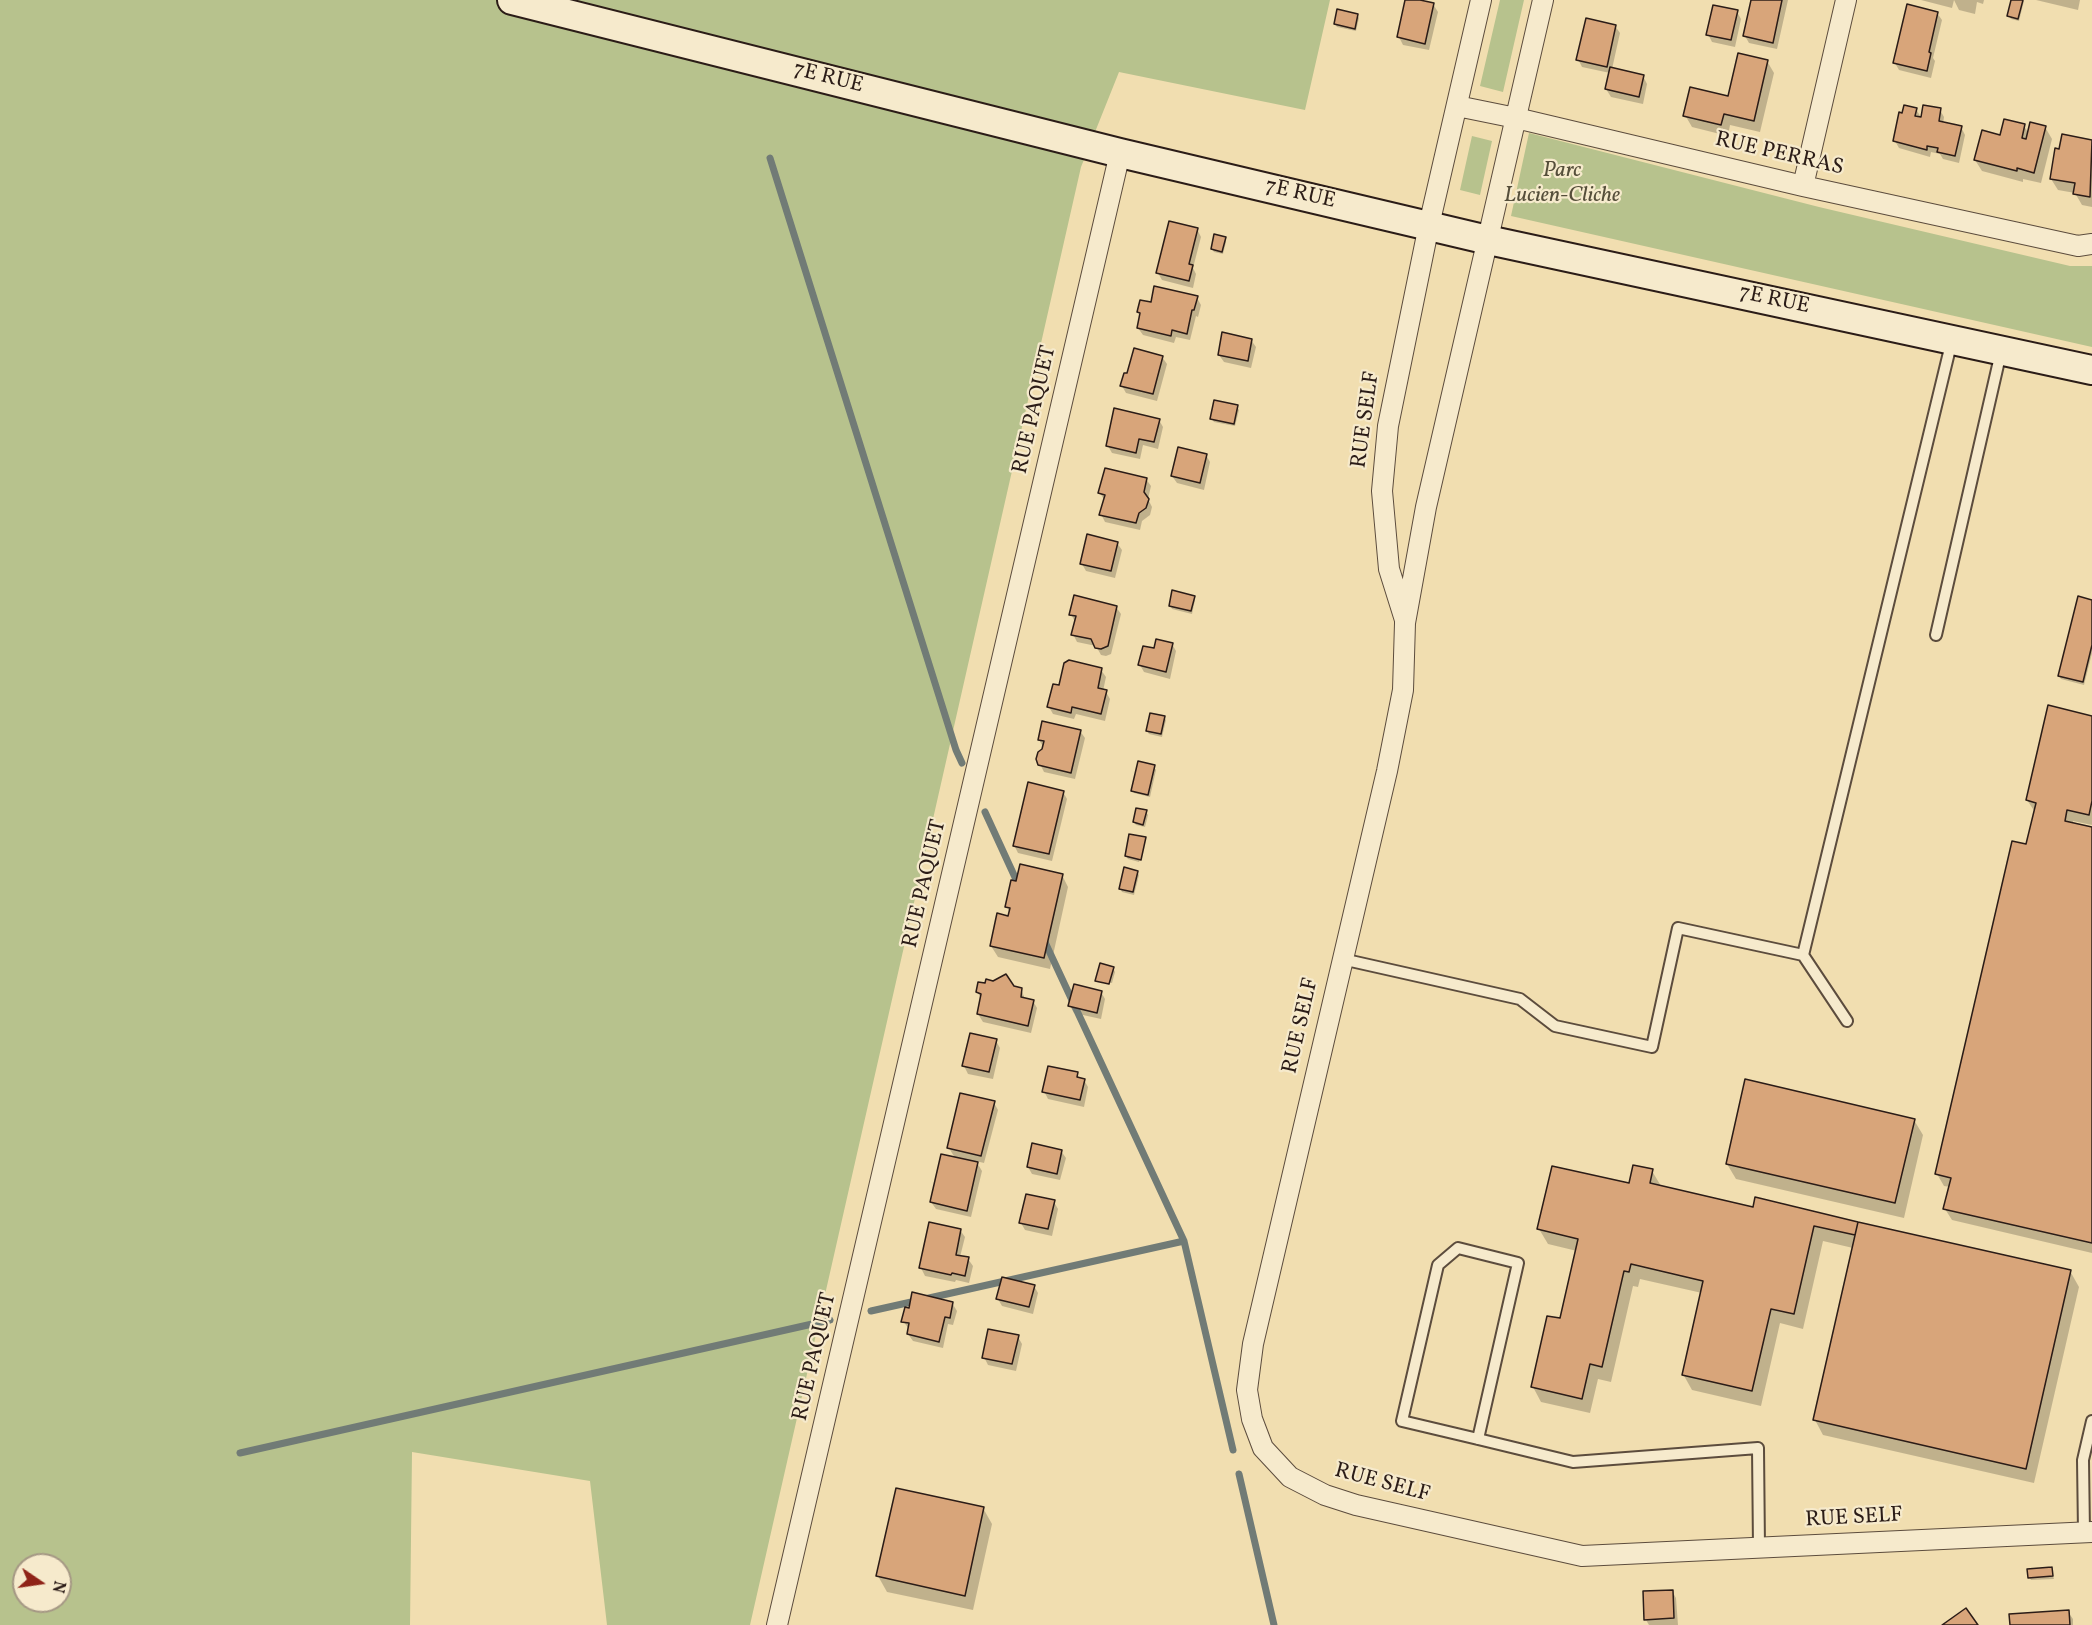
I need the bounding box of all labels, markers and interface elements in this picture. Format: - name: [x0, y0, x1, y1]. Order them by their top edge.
- street label: 7E RUE: [790, 58, 866, 100]
- street label: RUE PERRAS: [1712, 127, 1846, 183]
- park label: Parc Lucien-Cliche: [1504, 159, 1620, 210]
- street label: 7E RUE: [1262, 174, 1338, 216]
- street label: 7E RUE: [1736, 281, 1812, 321]
- street label: RUE PAQUET: [1008, 343, 1064, 477]
- street label: RUE SELF: [1347, 370, 1387, 470]
- street label: RUE PAQUET: [898, 817, 954, 951]
- street label: RUE SELF: [1278, 976, 1326, 1076]
- street label: RUE PAQUET: [788, 1290, 844, 1424]
- street label: RUE SELF: [1331, 1459, 1433, 1509]
- street label: RUE SELF: [1805, 1503, 1903, 1535]
- north arrow: [12, 1553, 72, 1613]
- text: N: [46, 1578, 70, 1595]

